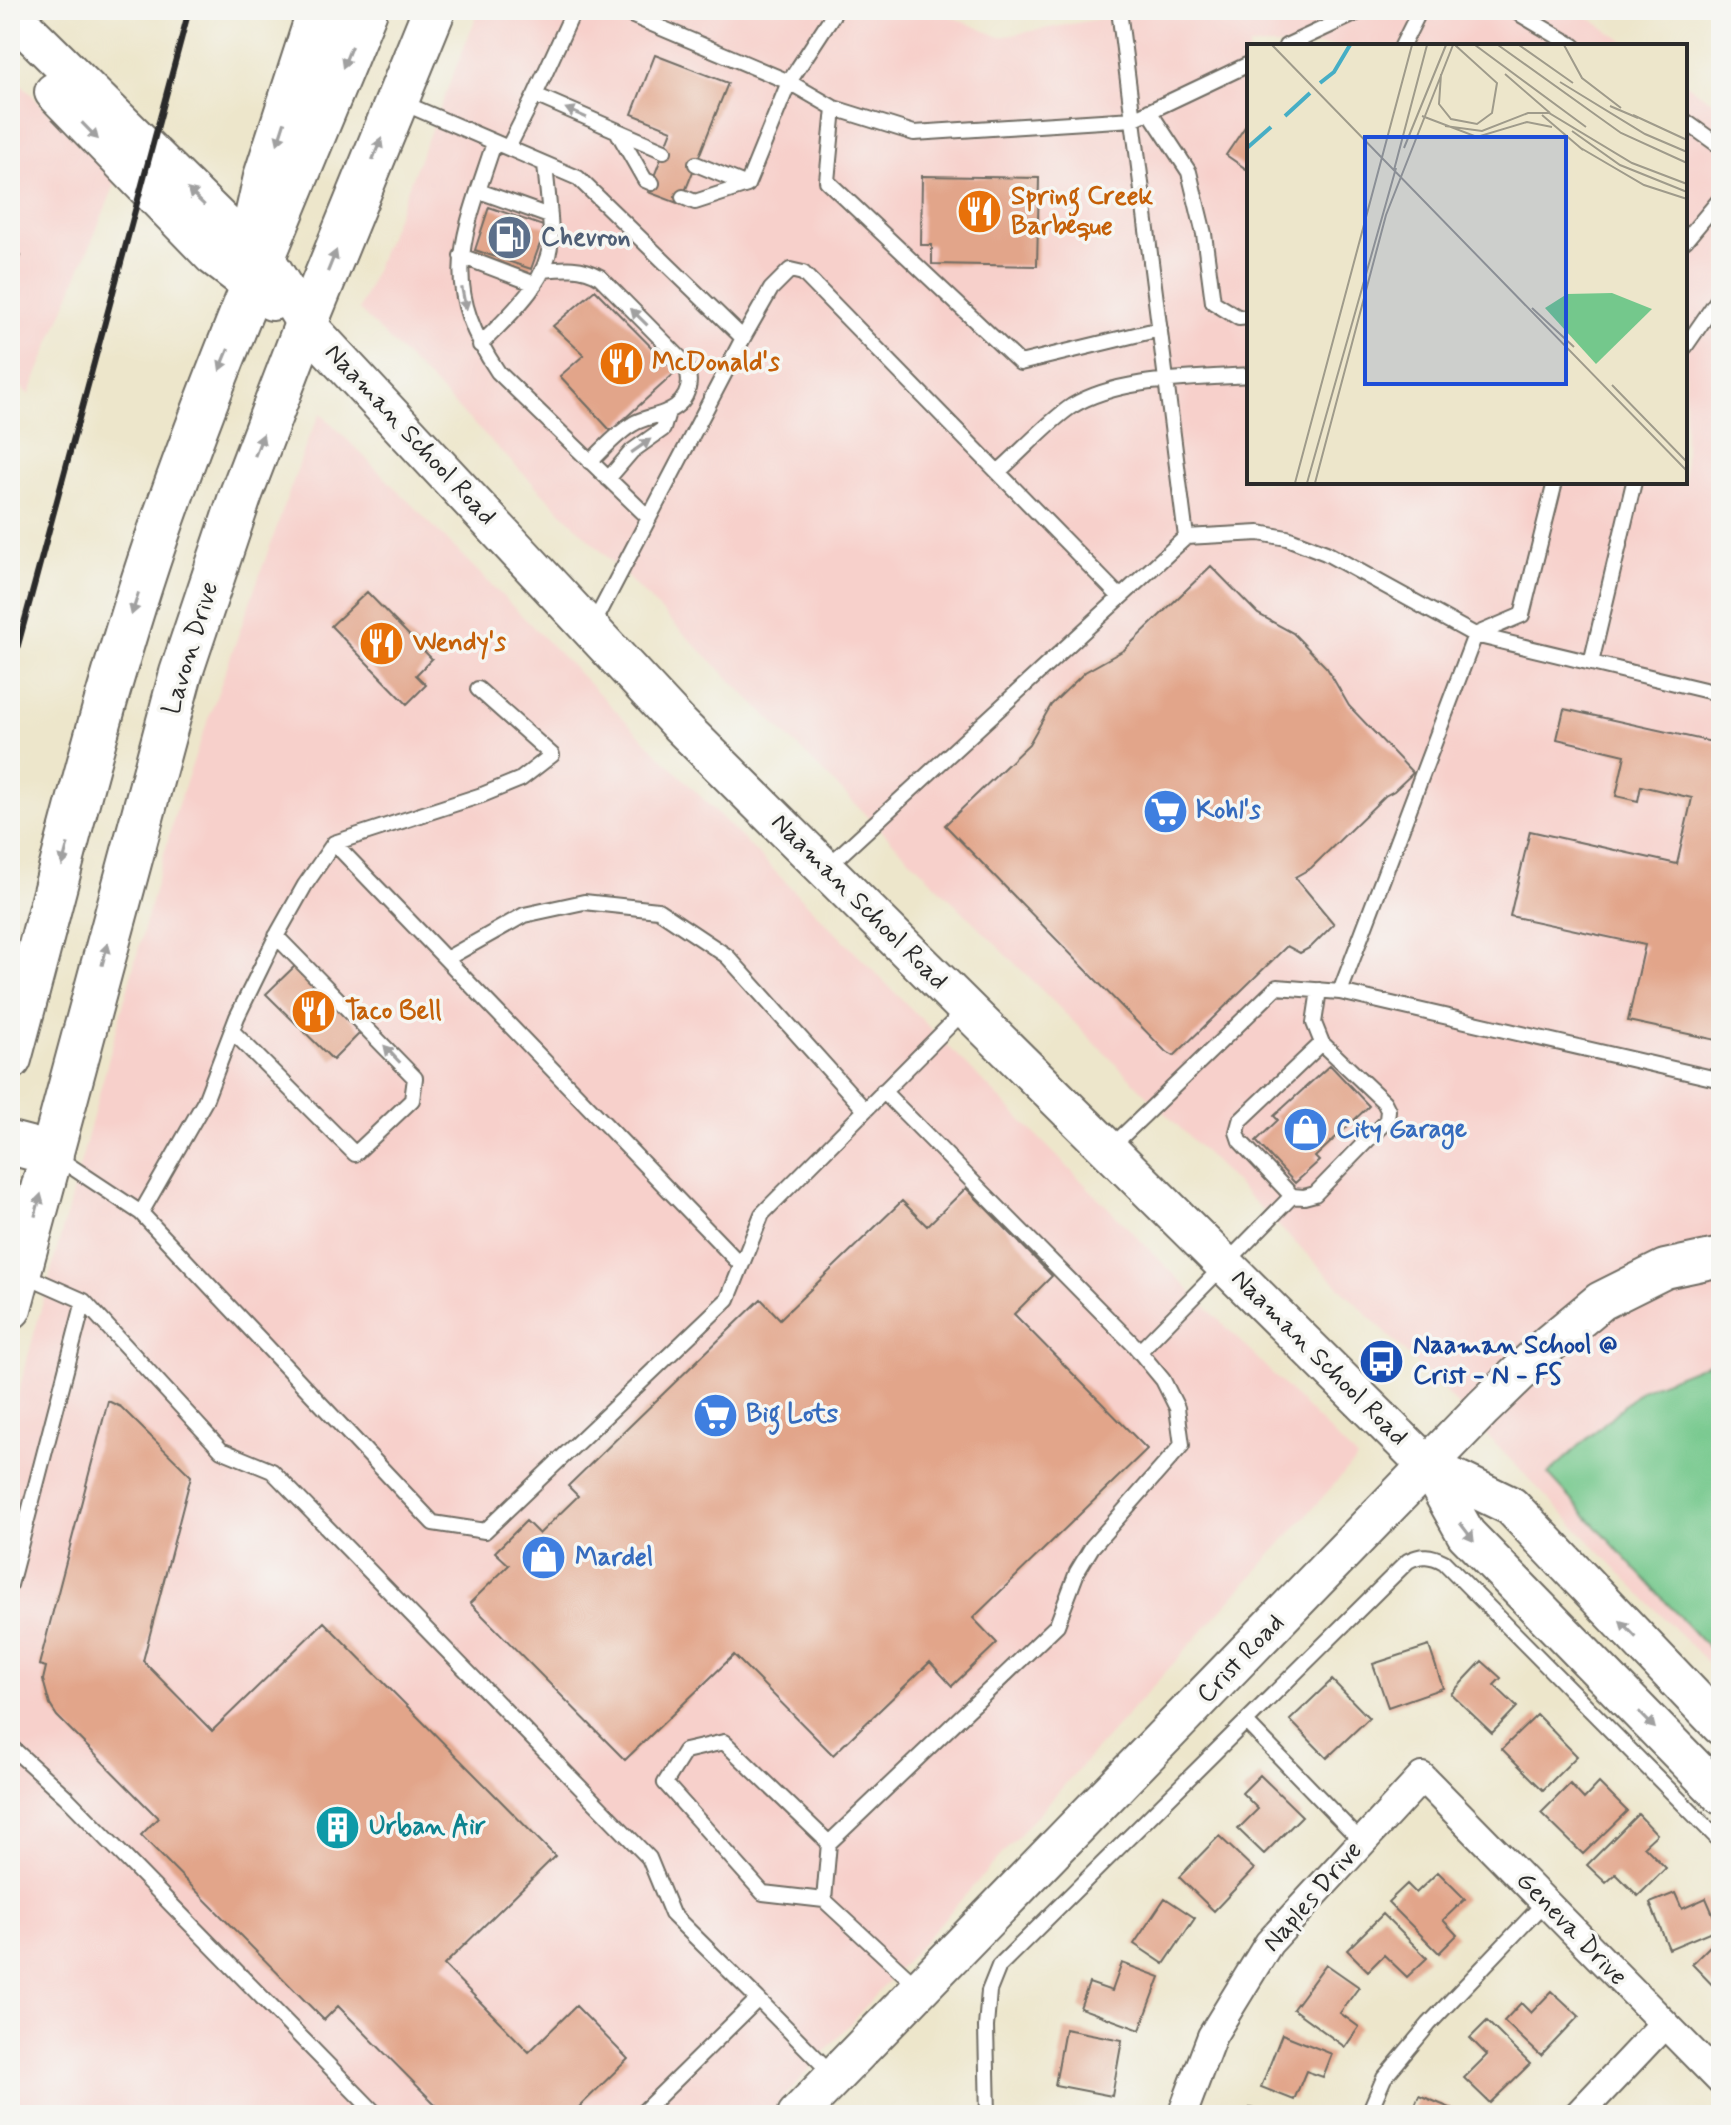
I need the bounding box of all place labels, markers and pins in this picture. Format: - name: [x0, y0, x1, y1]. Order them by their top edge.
- place label: Spring Creek Barbeque: [1011, 180, 1154, 244]
- restaurant icon: Spring Creek Barbeque: [956, 188, 1004, 236]
- fuel station icon: Chevron: [486, 214, 534, 262]
- place label: Chevron: [541, 221, 631, 255]
- restaurant icon: McDonald's: [597, 339, 645, 387]
- place label: McDonald's: [652, 346, 780, 380]
- restaurant icon: Wendy's: [358, 619, 406, 667]
- place label: Wendy's: [412, 626, 506, 660]
- supermarket icon: Kohl's: [1141, 787, 1189, 835]
- place label: Kohl's: [1196, 794, 1261, 828]
- restaurant icon: Taco Bell: [290, 988, 338, 1036]
- place label: Taco Bell: [345, 995, 442, 1029]
- shop icon: City Garage: [1281, 1106, 1329, 1154]
- place label: City Garage: [1336, 1113, 1467, 1150]
- place label: Naaman School @ Crist - N - FS: [1413, 1329, 1617, 1393]
- bus stop icon: Naaman School @ Crist - N - FS: [1358, 1337, 1406, 1385]
- supermarket icon: Big Lots: [691, 1391, 739, 1439]
- place label: Big Lots: [746, 1398, 838, 1435]
- shop icon: Mardel: [520, 1534, 568, 1582]
- place label: Mardel: [575, 1541, 653, 1575]
- building icon: Urban Air: [314, 1803, 362, 1851]
- place label: Urban Air: [369, 1810, 486, 1844]

